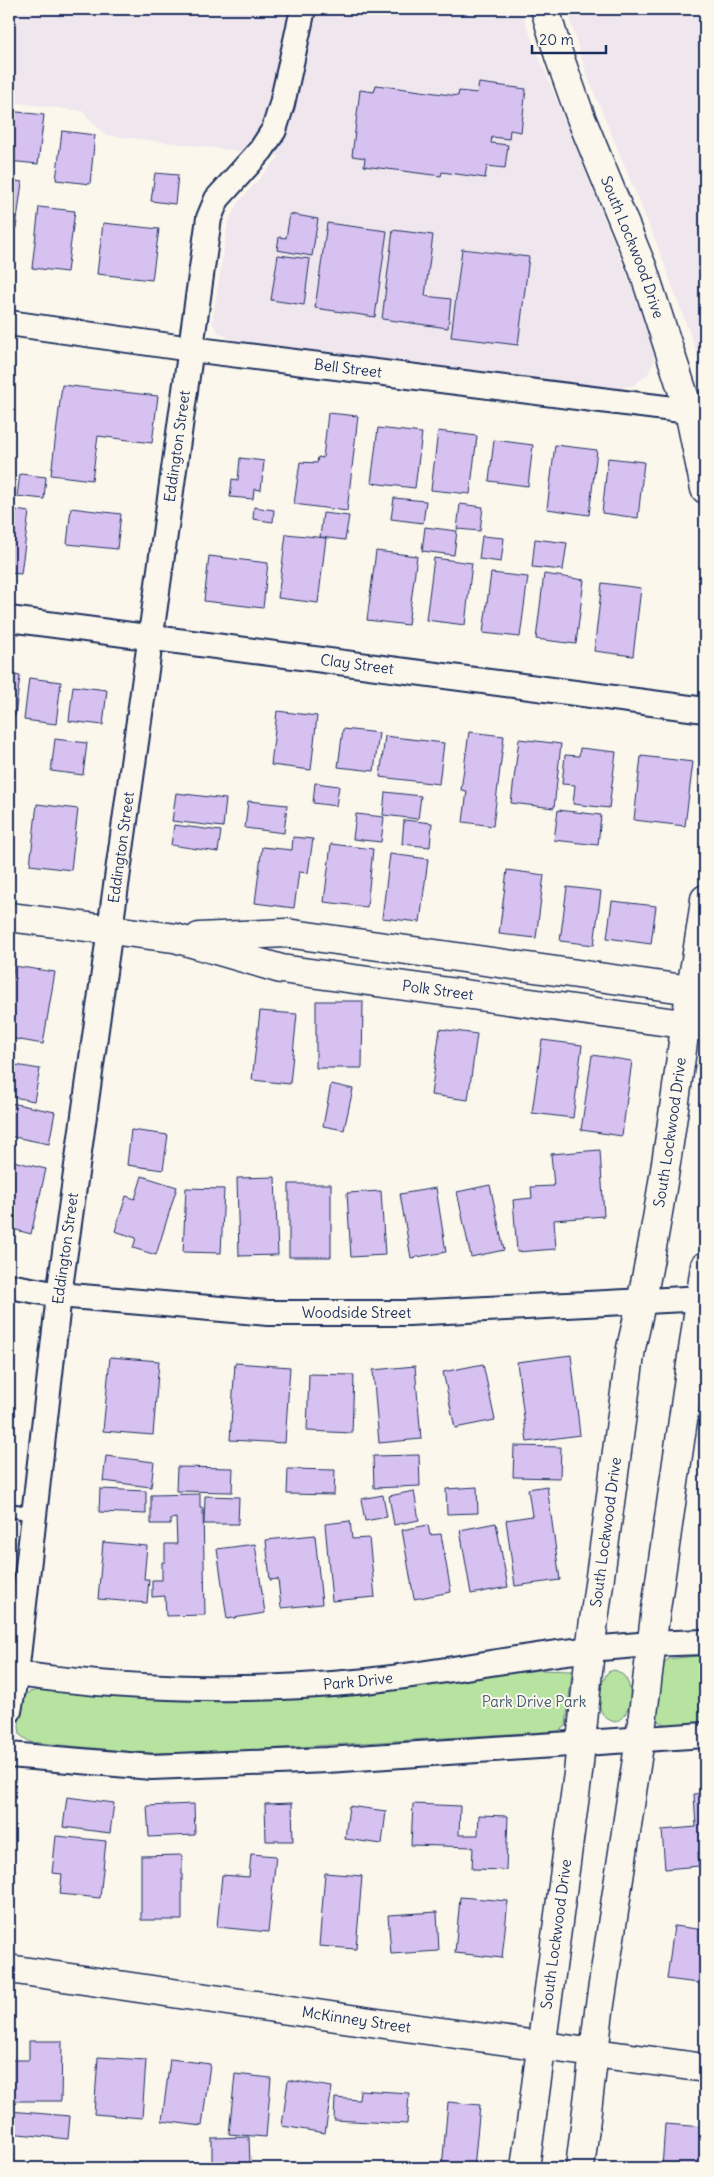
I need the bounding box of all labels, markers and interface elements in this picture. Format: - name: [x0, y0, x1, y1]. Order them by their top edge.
- scale bar: [532, 22, 605, 54]
- text: 20 m: [539, 30, 574, 49]
- street label: South Lockwood Drive: [597, 173, 668, 321]
- street label: Bell Street: [313, 354, 383, 382]
- street label: Eddington Street: [160, 389, 194, 503]
- street label: Clay Street: [319, 650, 395, 678]
- street label: Eddington Street: [104, 790, 138, 904]
- street label: Polk Street: [401, 976, 475, 1004]
- street label: South Lockwood Drive: [649, 1056, 690, 1209]
- street label: Eddington Street: [48, 1191, 82, 1305]
- street label: Woodside Street: [302, 1303, 412, 1322]
- street label: South Lockwood Drive: [586, 1456, 625, 1608]
- street label: Park Drive: [322, 1668, 394, 1694]
- park label: Park Drive Park: [482, 1692, 587, 1711]
- street label: South Lockwood Drive: [536, 1858, 575, 2010]
- street label: McKinney Street: [301, 2002, 412, 2037]

